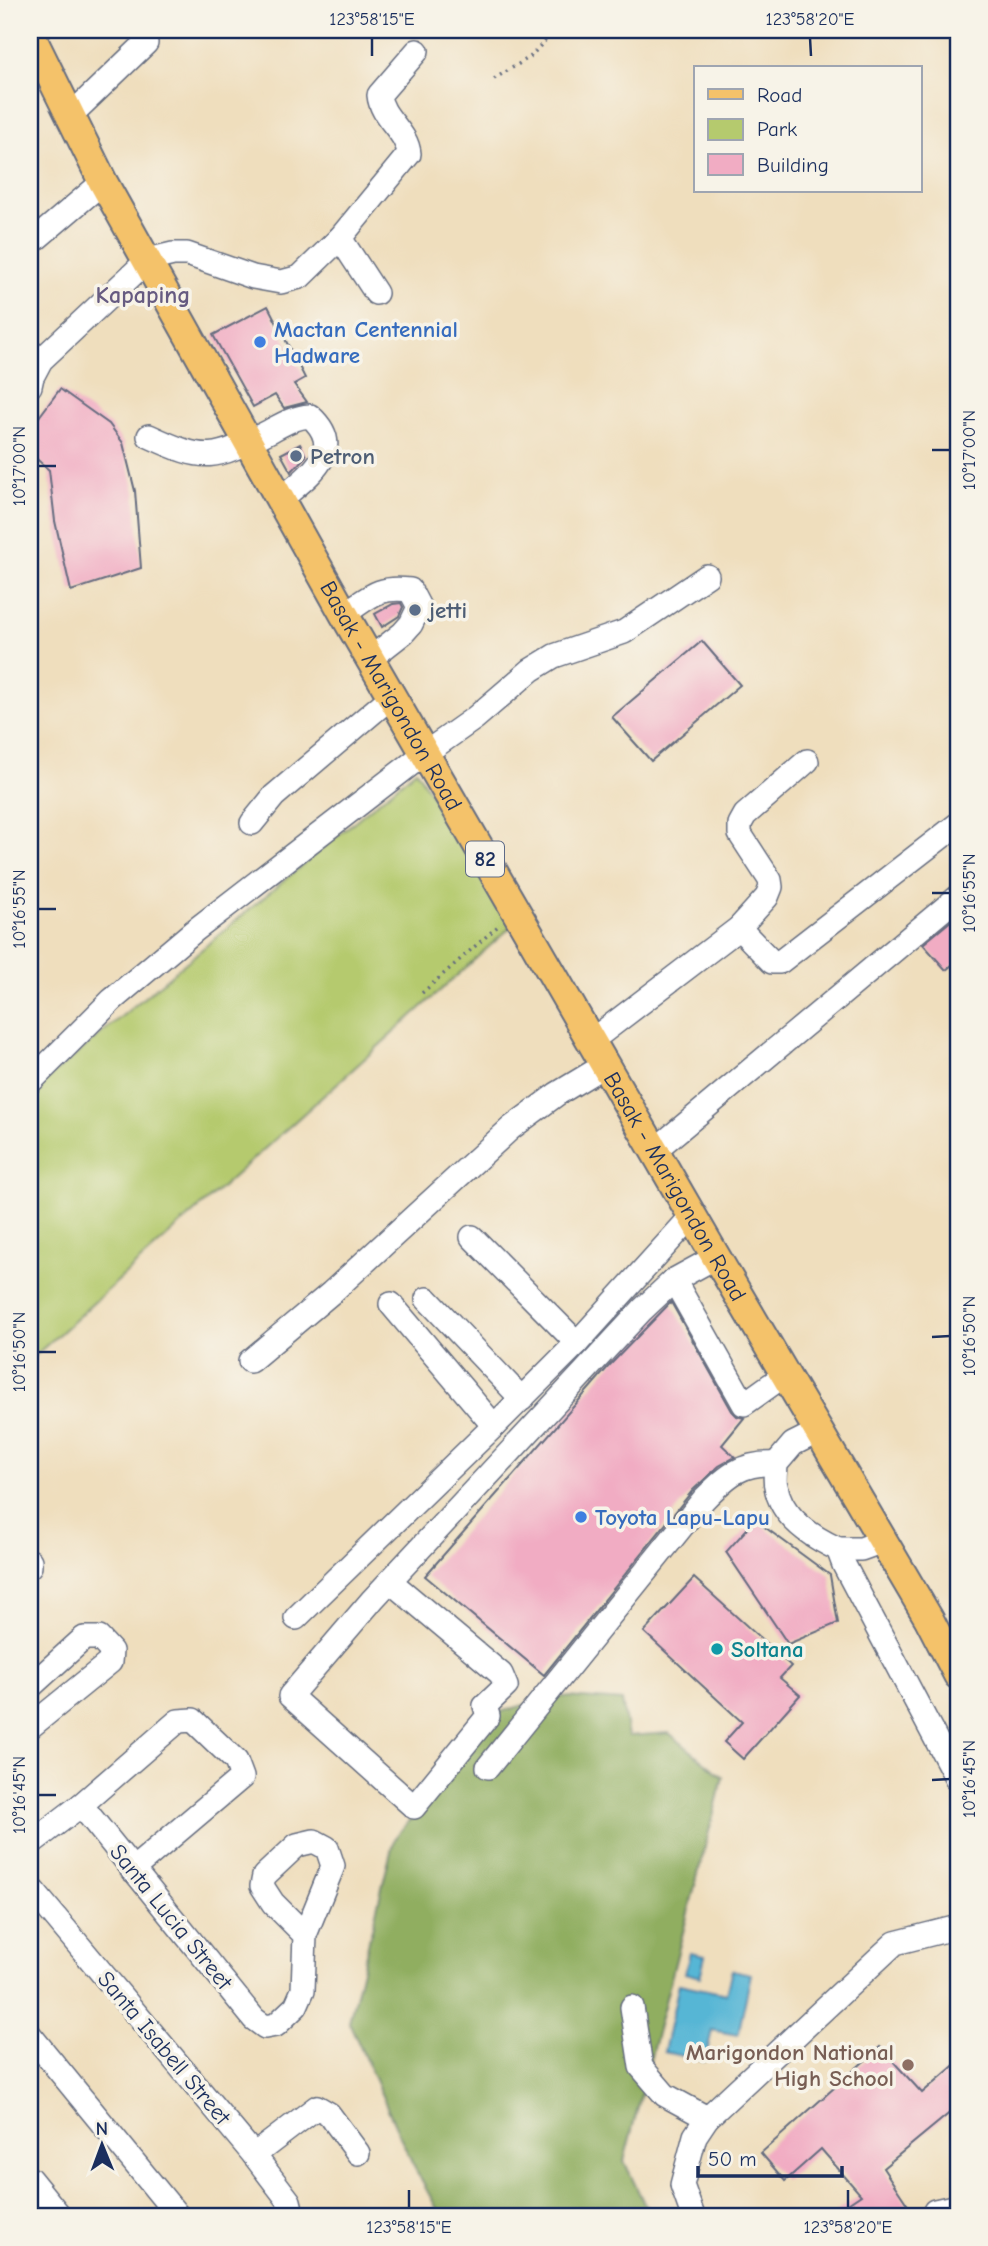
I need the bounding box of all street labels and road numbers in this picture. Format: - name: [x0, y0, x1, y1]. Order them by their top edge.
- street label: Basak - Marigondon Road: [315, 576, 468, 815]
- road number: 82: [466, 842, 504, 876]
- street label: Basak - Marigondon Road: [598, 1067, 752, 1306]
- street label: Santa Lucia Street: [104, 1839, 239, 1996]
- street label: Santa Isabell Street: [92, 1966, 237, 2131]

